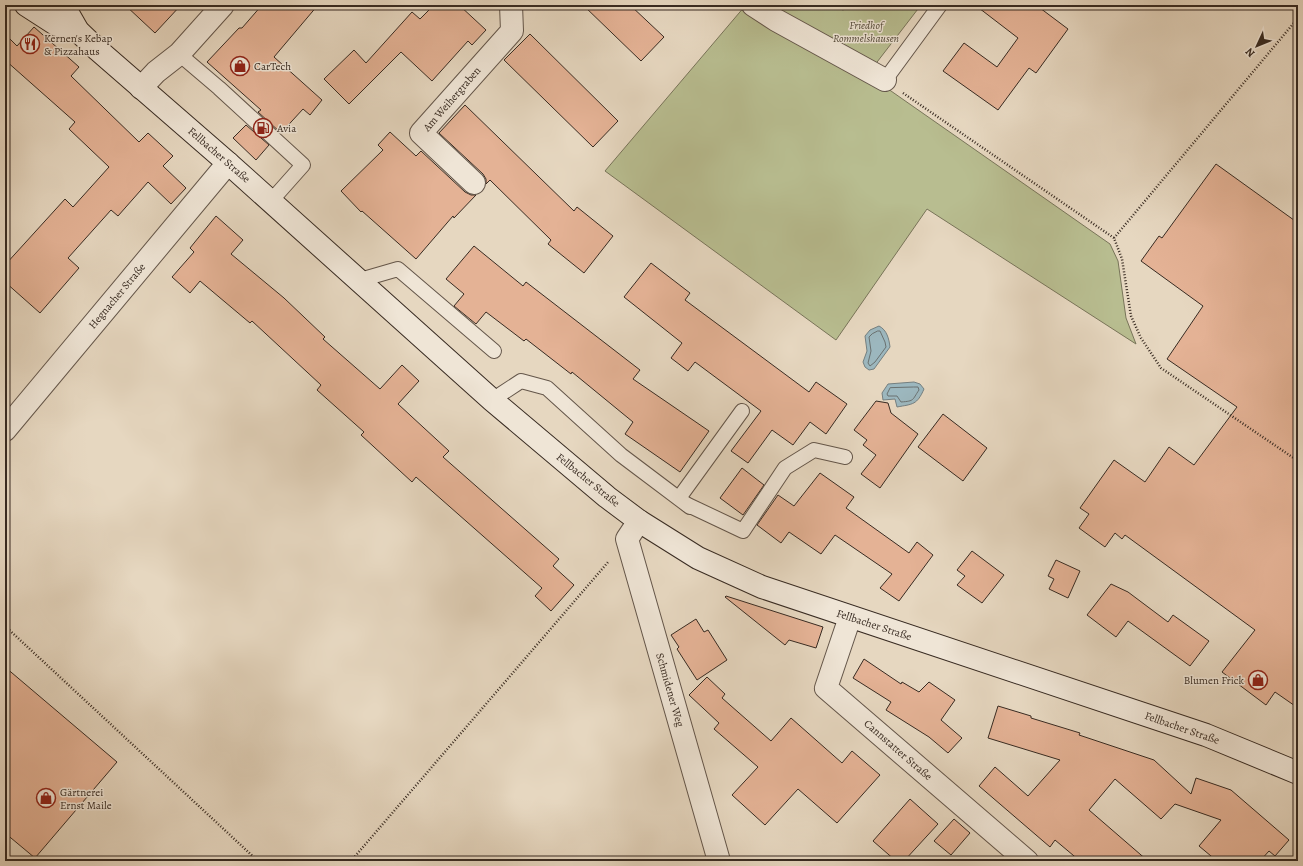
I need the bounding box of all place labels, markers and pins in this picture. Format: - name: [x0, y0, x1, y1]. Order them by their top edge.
- place label: Kernen's Kebap & Pizzahaus: [44, 31, 113, 59]
- restaurant icon: Kernen's Kebap & Pizzahaus: [19, 33, 41, 55]
- shop icon: CarTech: [229, 55, 251, 77]
- place label: CarTech: [254, 59, 291, 74]
- fuel station icon: Avia: [252, 117, 274, 139]
- place label: Avia: [276, 121, 297, 136]
- shop icon: Blumen Frick: [1247, 669, 1269, 691]
- place label: Blumen Frick: [1184, 673, 1245, 688]
- place label: Gärtnerei Ernst Maile: [60, 785, 112, 813]
- shop icon: Gärtnerei Ernst Maile: [35, 787, 57, 809]

